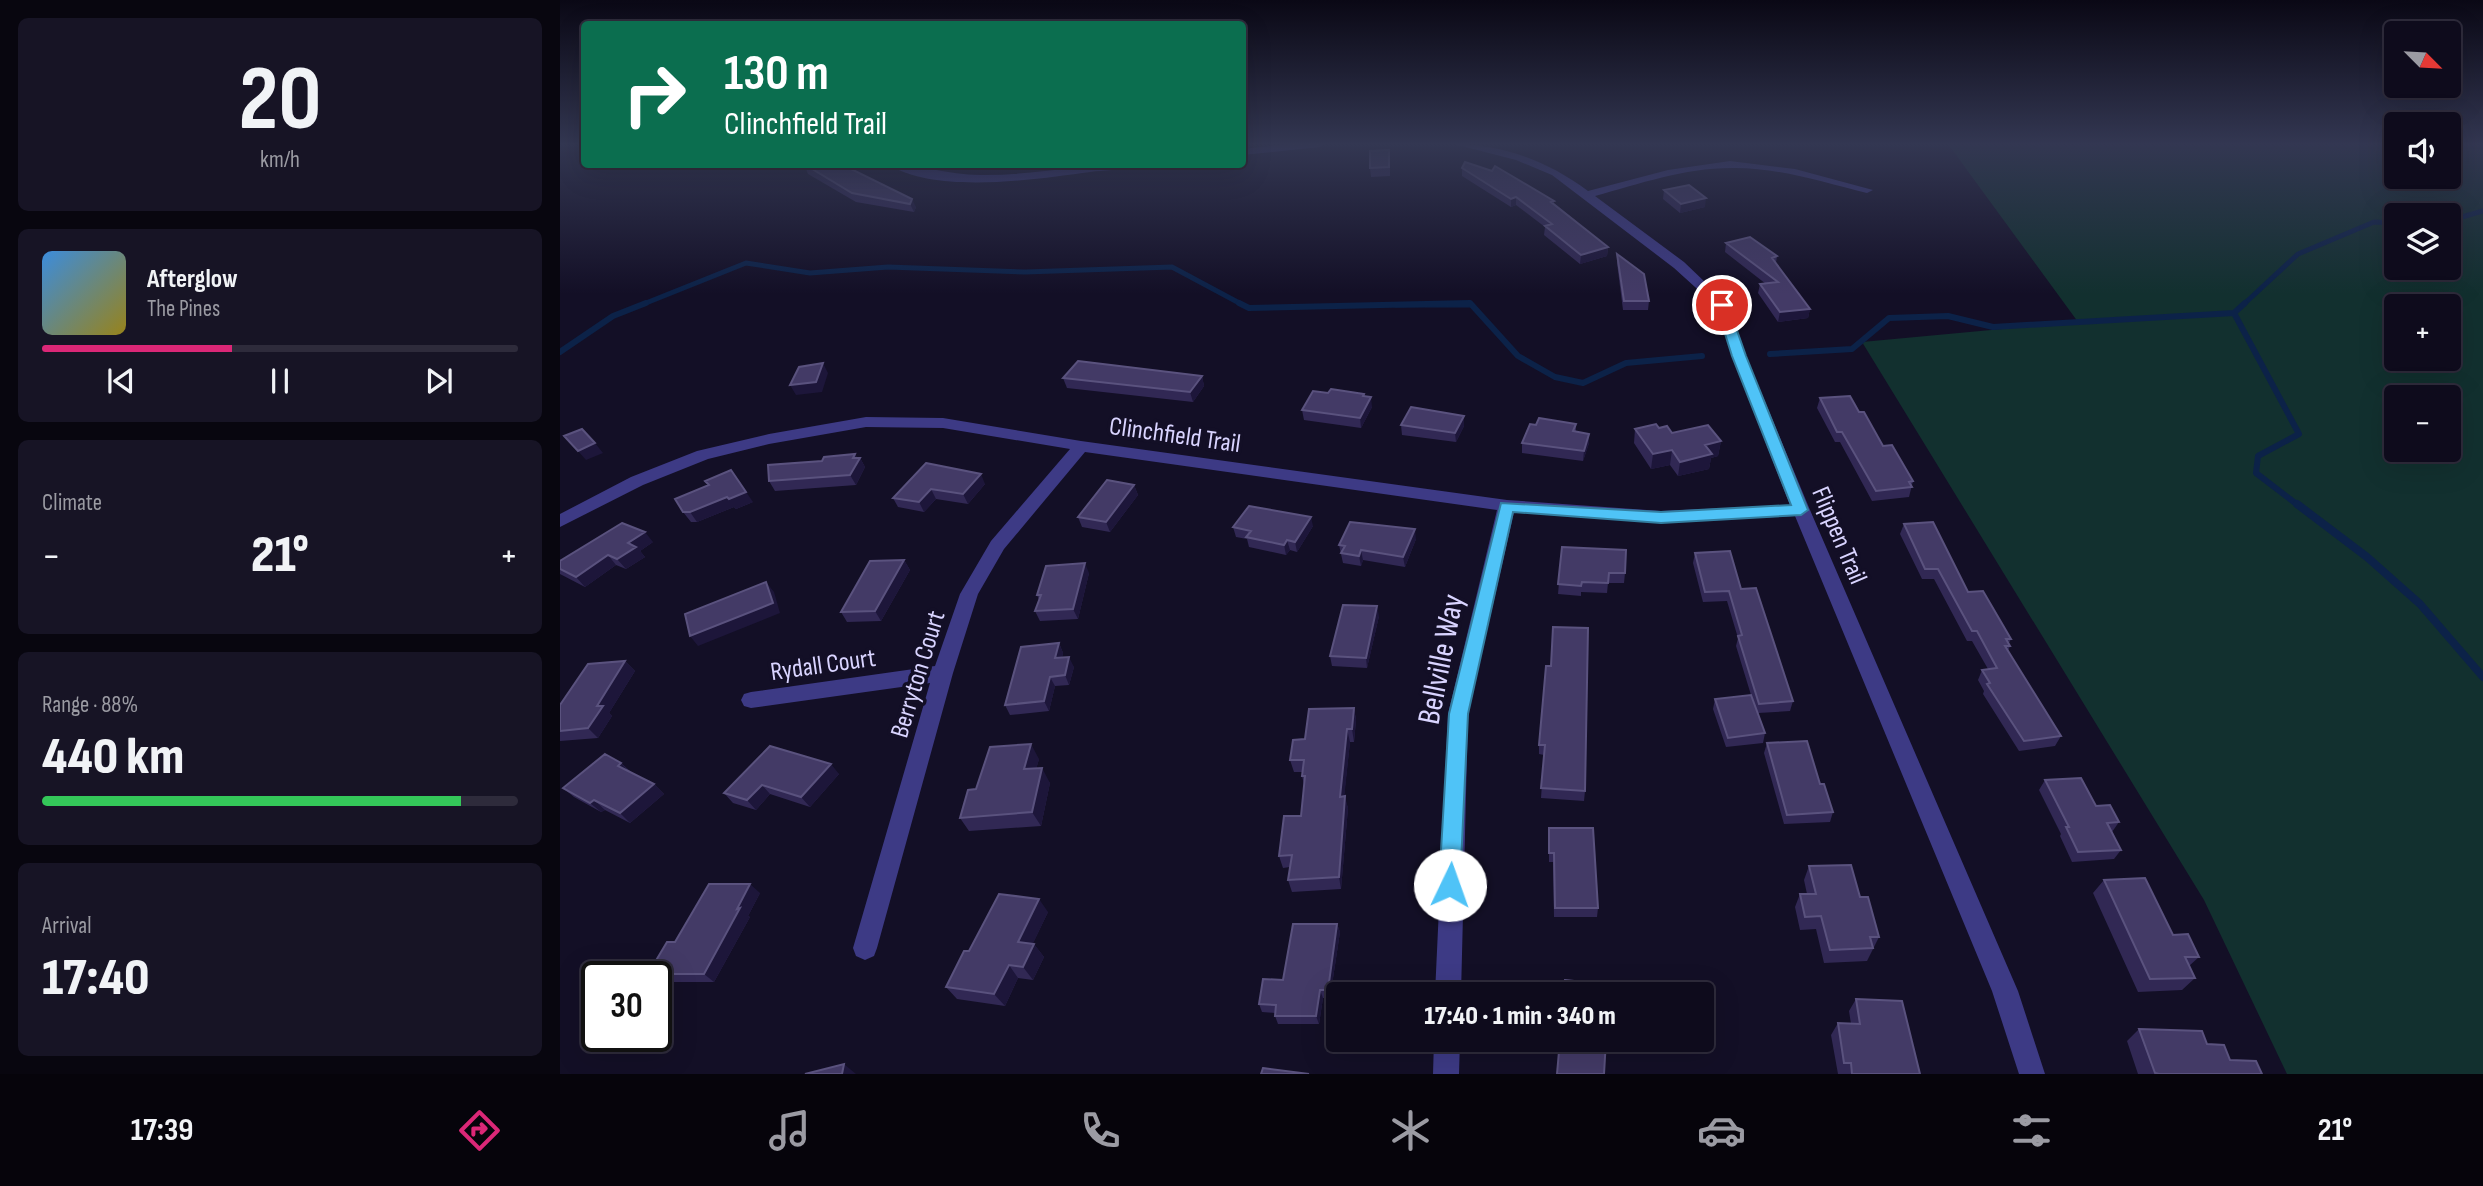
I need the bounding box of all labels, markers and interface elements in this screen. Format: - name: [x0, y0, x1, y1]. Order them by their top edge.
- north arrow: [2384, 21, 2460, 98]
- map controls: [2384, 21, 2461, 462]
- text: 130 m: [724, 45, 829, 104]
- text: 20: [238, 46, 322, 155]
- icon: right: [609, 49, 700, 140]
- text: Clinchfield Trail: [724, 105, 887, 144]
- button: sound: [2384, 112, 2461, 189]
- text: km/h: [260, 146, 300, 174]
- button: layers: [2384, 203, 2461, 280]
- text: Afterglow: [147, 264, 238, 295]
- pin: [1692, 275, 1752, 335]
- icon: arrive: [1703, 286, 1741, 324]
- button: +: [2384, 294, 2461, 371]
- text: The Pines: [147, 295, 220, 323]
- icon: previous: [102, 362, 140, 400]
- icon: pause: [261, 362, 299, 400]
- icon: next: [420, 362, 458, 400]
- button: −: [2384, 385, 2461, 462]
- street label: Clinchfield Trail: [1107, 411, 1243, 460]
- street label: Flippen Trail: [1804, 482, 1873, 589]
- text: Climate: [42, 489, 102, 517]
- text: 21°: [251, 524, 309, 587]
- text: −: [42, 534, 61, 579]
- text: +: [499, 534, 518, 579]
- street label: Bellville Way: [1410, 591, 1473, 728]
- street label: Berryton Court: [884, 607, 952, 742]
- street label: Rydall Court: [769, 643, 878, 688]
- text: Range · 88%: [42, 691, 138, 719]
- text: 440 km: [42, 726, 184, 789]
- position arrow: [1413, 848, 1487, 922]
- text: Arrival: [42, 912, 91, 940]
- text: 17:40: [42, 947, 149, 1010]
- speed limit sign: 30: [581, 961, 672, 1052]
- text: 17:40 · 1 min · 340 m: [1424, 1001, 1616, 1032]
- icon: directions: [455, 1106, 504, 1155]
- icon: music: [765, 1106, 814, 1155]
- icon: phone: [1076, 1106, 1125, 1155]
- icon: climate: [1386, 1106, 1435, 1155]
- icon: car: [1697, 1106, 1746, 1155]
- icon: filters: [2007, 1106, 2056, 1155]
- text: 17:39: [131, 1111, 194, 1150]
- text: 21°: [2317, 1111, 2352, 1150]

